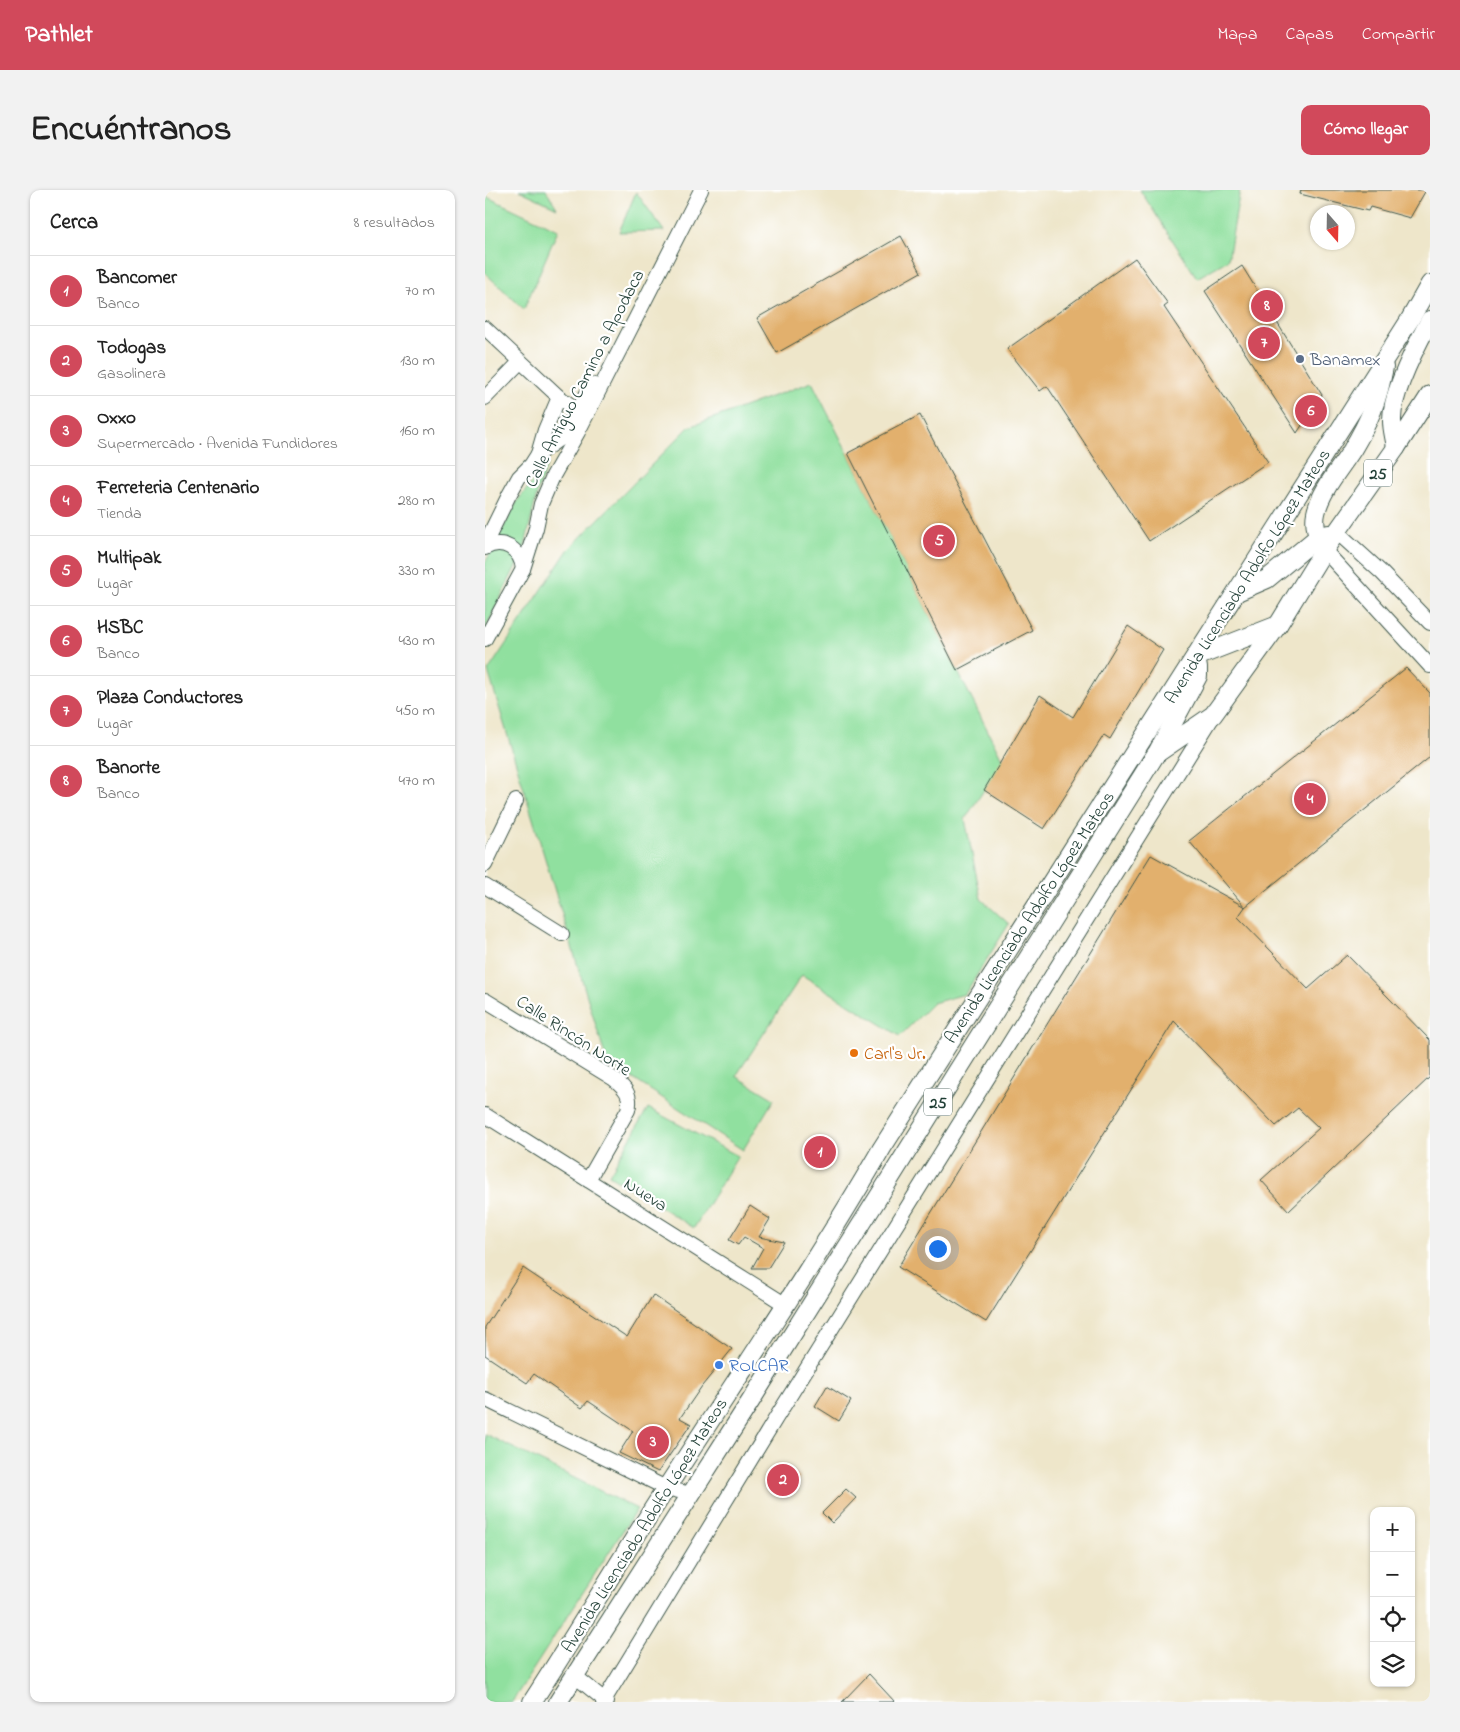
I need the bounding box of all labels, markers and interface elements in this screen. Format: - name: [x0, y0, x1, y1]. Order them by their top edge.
- text: Pathlet: [25, 18, 93, 53]
- text: Mapa: [1217, 22, 1258, 48]
- text: Capas: [1286, 22, 1334, 48]
- text: Compartir: [1362, 22, 1435, 48]
- text: Encuéntranos: [30, 105, 232, 156]
- button: Cómo llegar: [1301, 105, 1430, 155]
- north arrow: [1310, 205, 1355, 250]
- text: Cerca: [50, 208, 98, 238]
- text: 8 resultados: [353, 211, 435, 235]
- text: Bancomer: [97, 265, 177, 292]
- street label: Calle Antiguo Camino a Apodaca: [519, 266, 653, 493]
- text: 1: [63, 279, 69, 303]
- text: 70 m: [405, 279, 435, 303]
- pin: 8: [1251, 287, 1283, 325]
- text: Banco: [97, 292, 140, 316]
- pin: 7: [1248, 324, 1280, 362]
- text: Todogas: [97, 335, 166, 362]
- place label: Banamex: [1309, 348, 1381, 374]
- text: 2: [62, 349, 70, 373]
- text: 130 m: [400, 349, 435, 373]
- marker: Banamex: [1294, 353, 1306, 365]
- text: Gasolinera: [97, 362, 166, 386]
- pin: 6: [1295, 392, 1327, 430]
- text: Oxxo: [97, 405, 136, 432]
- text: 3: [63, 419, 69, 443]
- text: 160 m: [400, 419, 435, 443]
- text: Supermercado · Avenida Fundidores: [97, 432, 338, 456]
- street label: Avenida Licenciado Adolfo López Mateos: [1159, 445, 1338, 710]
- road number: 25: [1364, 460, 1392, 486]
- text: Ferreteria Centenario: [97, 475, 259, 502]
- text: 4: [63, 489, 69, 513]
- text: 280 m: [398, 489, 435, 513]
- text: Tienda: [97, 502, 142, 526]
- pin: 5: [923, 522, 955, 560]
- text: Multipak: [97, 545, 161, 572]
- text: 5: [61, 559, 71, 583]
- text: 330 m: [398, 559, 435, 583]
- text: Lugar: [97, 572, 133, 596]
- text: HSBC: [97, 615, 143, 642]
- text: 6: [62, 629, 70, 653]
- text: 430 m: [398, 629, 435, 653]
- text: Banco: [97, 642, 140, 666]
- text: Plaza Conductores: [97, 685, 243, 712]
- text: 7: [63, 699, 69, 723]
- text: 450 m: [396, 699, 435, 723]
- text: Lugar: [97, 712, 133, 736]
- text: Banorte: [97, 755, 160, 782]
- text: 8: [63, 769, 69, 793]
- text: 470 m: [398, 769, 435, 793]
- pin: 4: [1294, 780, 1326, 818]
- text: Banco: [97, 782, 140, 806]
- street label: Avenida Licenciado Adolfo López Mateos: [939, 787, 1122, 1049]
- street label: Calle Rincón Norte: [510, 990, 636, 1084]
- place label: Carl's Jr.: [864, 1042, 926, 1068]
- marker: Carl's Jr.: [848, 1047, 860, 1059]
- road number: 25: [924, 1089, 952, 1116]
- pin: 1: [804, 1133, 836, 1171]
- street label: Nueva: [618, 1172, 672, 1219]
- your location: [925, 1236, 951, 1262]
- place label: ROLCAR: [729, 1354, 789, 1380]
- marker: ROLCAR: [713, 1359, 725, 1371]
- street label: Avenida Licenciado Adolfo López Mateos: [556, 1394, 735, 1659]
- pin: 3: [637, 1423, 669, 1461]
- pin: 2: [767, 1461, 799, 1499]
- map controls: [1370, 1507, 1415, 1687]
- button: +: [1370, 1507, 1415, 1552]
- button: −: [1370, 1552, 1415, 1597]
- button: locate: [1370, 1597, 1415, 1642]
- button: layers: [1370, 1642, 1415, 1687]

